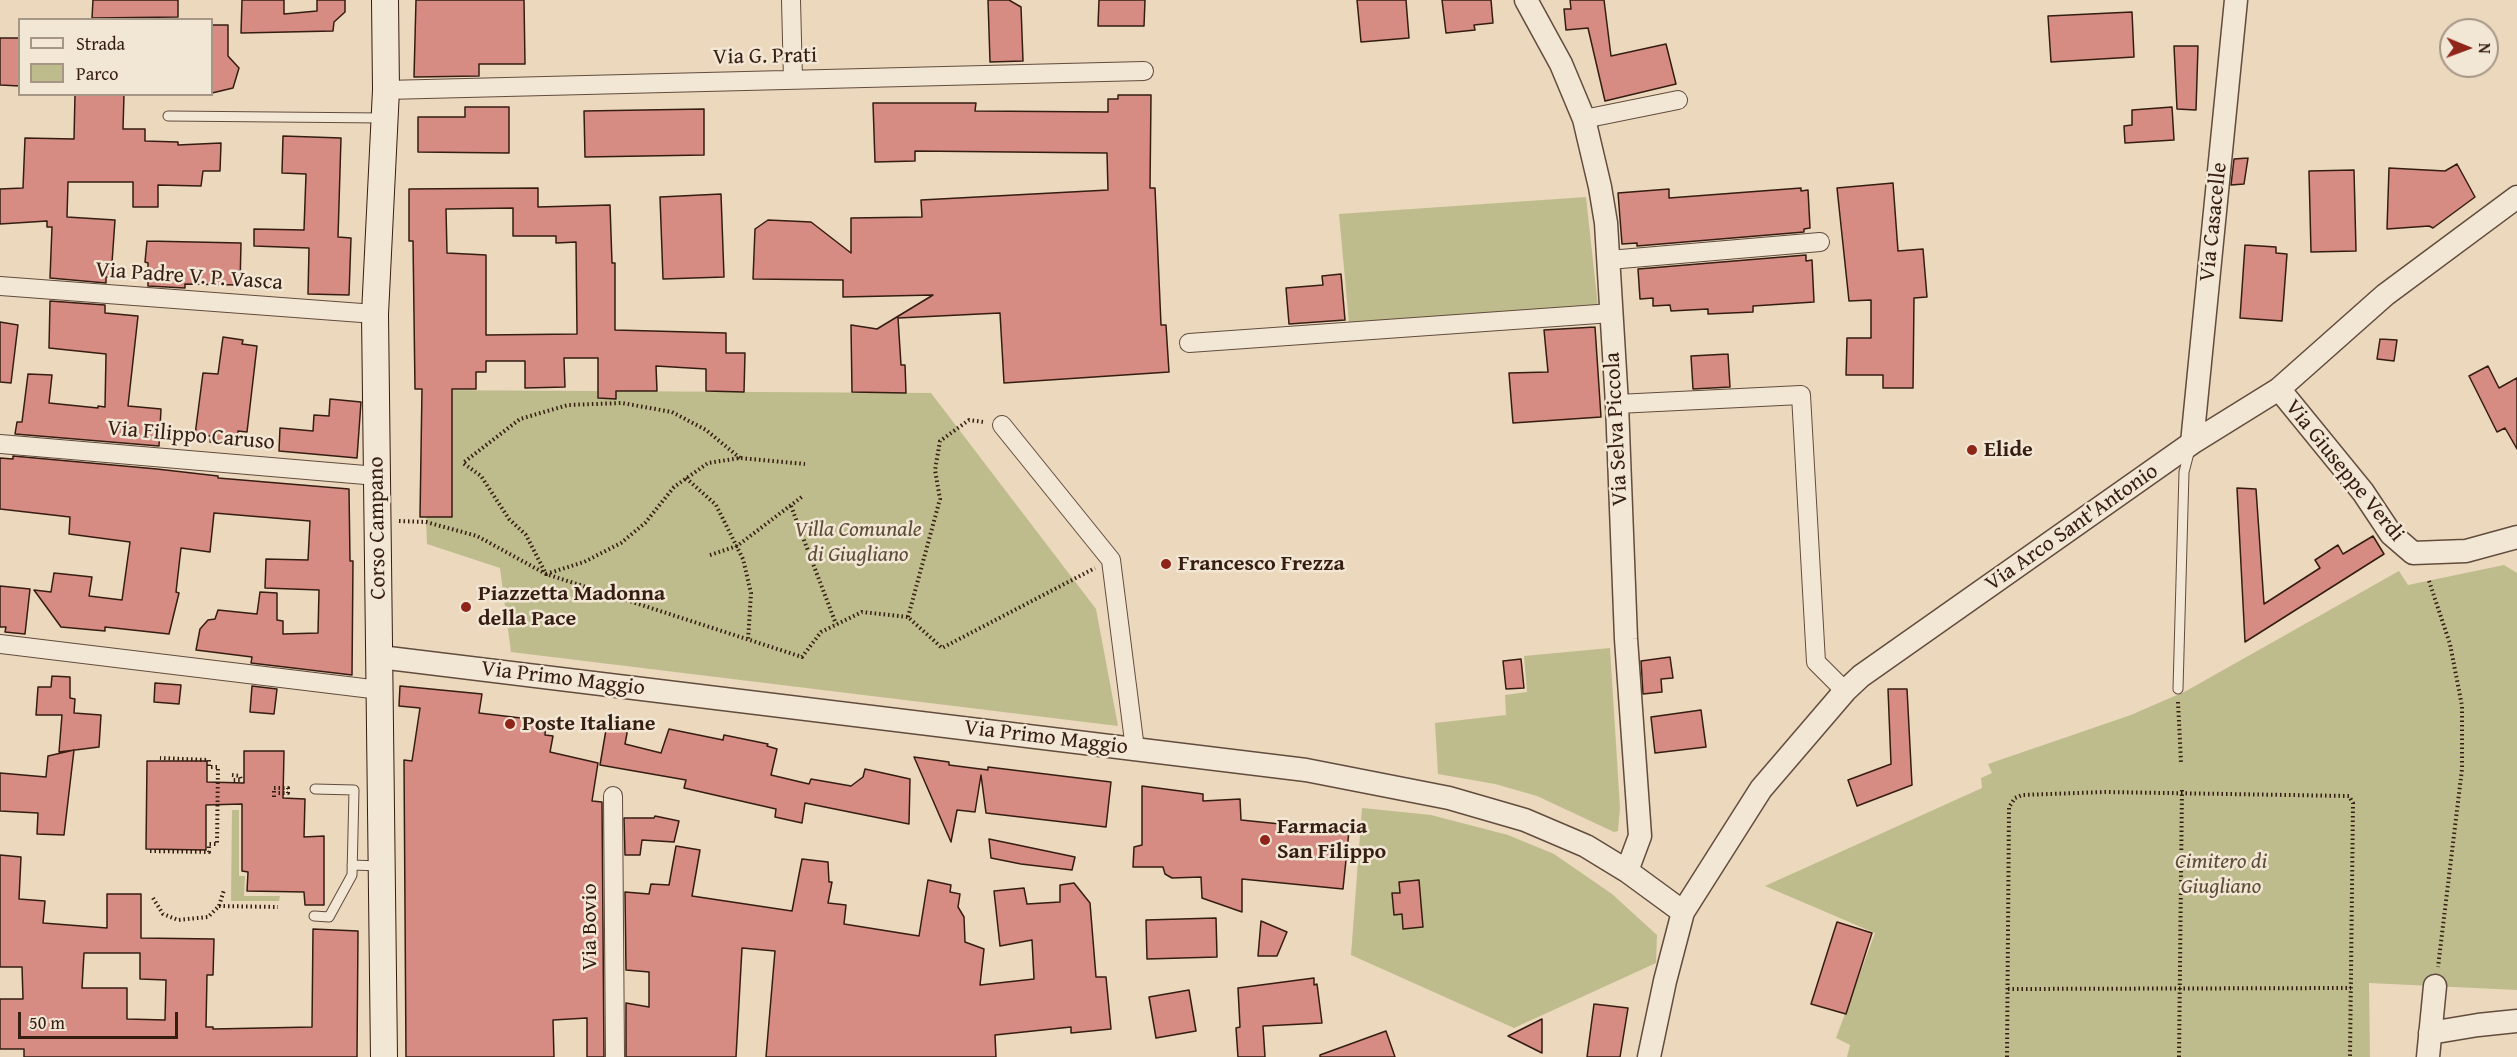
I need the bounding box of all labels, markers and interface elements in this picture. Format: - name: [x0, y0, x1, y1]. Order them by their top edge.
- legend: [18, 18, 213, 96]
- north arrow: [2439, 18, 2499, 78]
- text: Strada: [76, 30, 125, 57]
- street label: Via G. Prati: [713, 43, 817, 71]
- text: N: [2473, 43, 2497, 54]
- text: Parco: [76, 60, 119, 87]
- street label: Via Casacelle: [2195, 161, 2233, 283]
- street label: Via Padre V. P. Vasca: [94, 257, 284, 297]
- street label: Via Selva Piccola: [1600, 351, 1634, 507]
- street label: Via Giuseppe Verdi: [2279, 395, 2409, 547]
- street label: Via Filippo Caruso: [106, 416, 276, 456]
- place label: Elide: [1984, 437, 2033, 463]
- marker: Elide: [1965, 443, 1979, 457]
- street label: Corso Campano: [364, 456, 392, 600]
- street label: Via Arco Sant'Antonio: [1980, 458, 2164, 598]
- park label: Villa Comunale di Giugliano: [794, 517, 922, 568]
- place label: Francesco Frezza: [1178, 551, 1345, 577]
- marker: Francesco Frezza: [1159, 557, 1173, 571]
- place label: Piazzetta Madonna della Pace: [478, 581, 665, 632]
- marker: Piazzetta Madonna della Pace: [459, 600, 473, 614]
- street label: Via Primo Maggio: [480, 656, 646, 702]
- place label: Poste Italiane: [522, 711, 656, 737]
- street label: Via Primo Maggio: [963, 715, 1129, 761]
- marker: Poste Italiane: [503, 717, 517, 731]
- place label: Farmacia San Filippo: [1277, 814, 1386, 866]
- marker: Farmacia San Filippo: [1258, 833, 1272, 847]
- park label: Cimitero di Giugliano: [2175, 849, 2267, 900]
- street label: Via Bovio: [577, 883, 603, 971]
- scale bar: [21, 1000, 182, 1038]
- text: 50 m: [29, 1009, 65, 1036]

